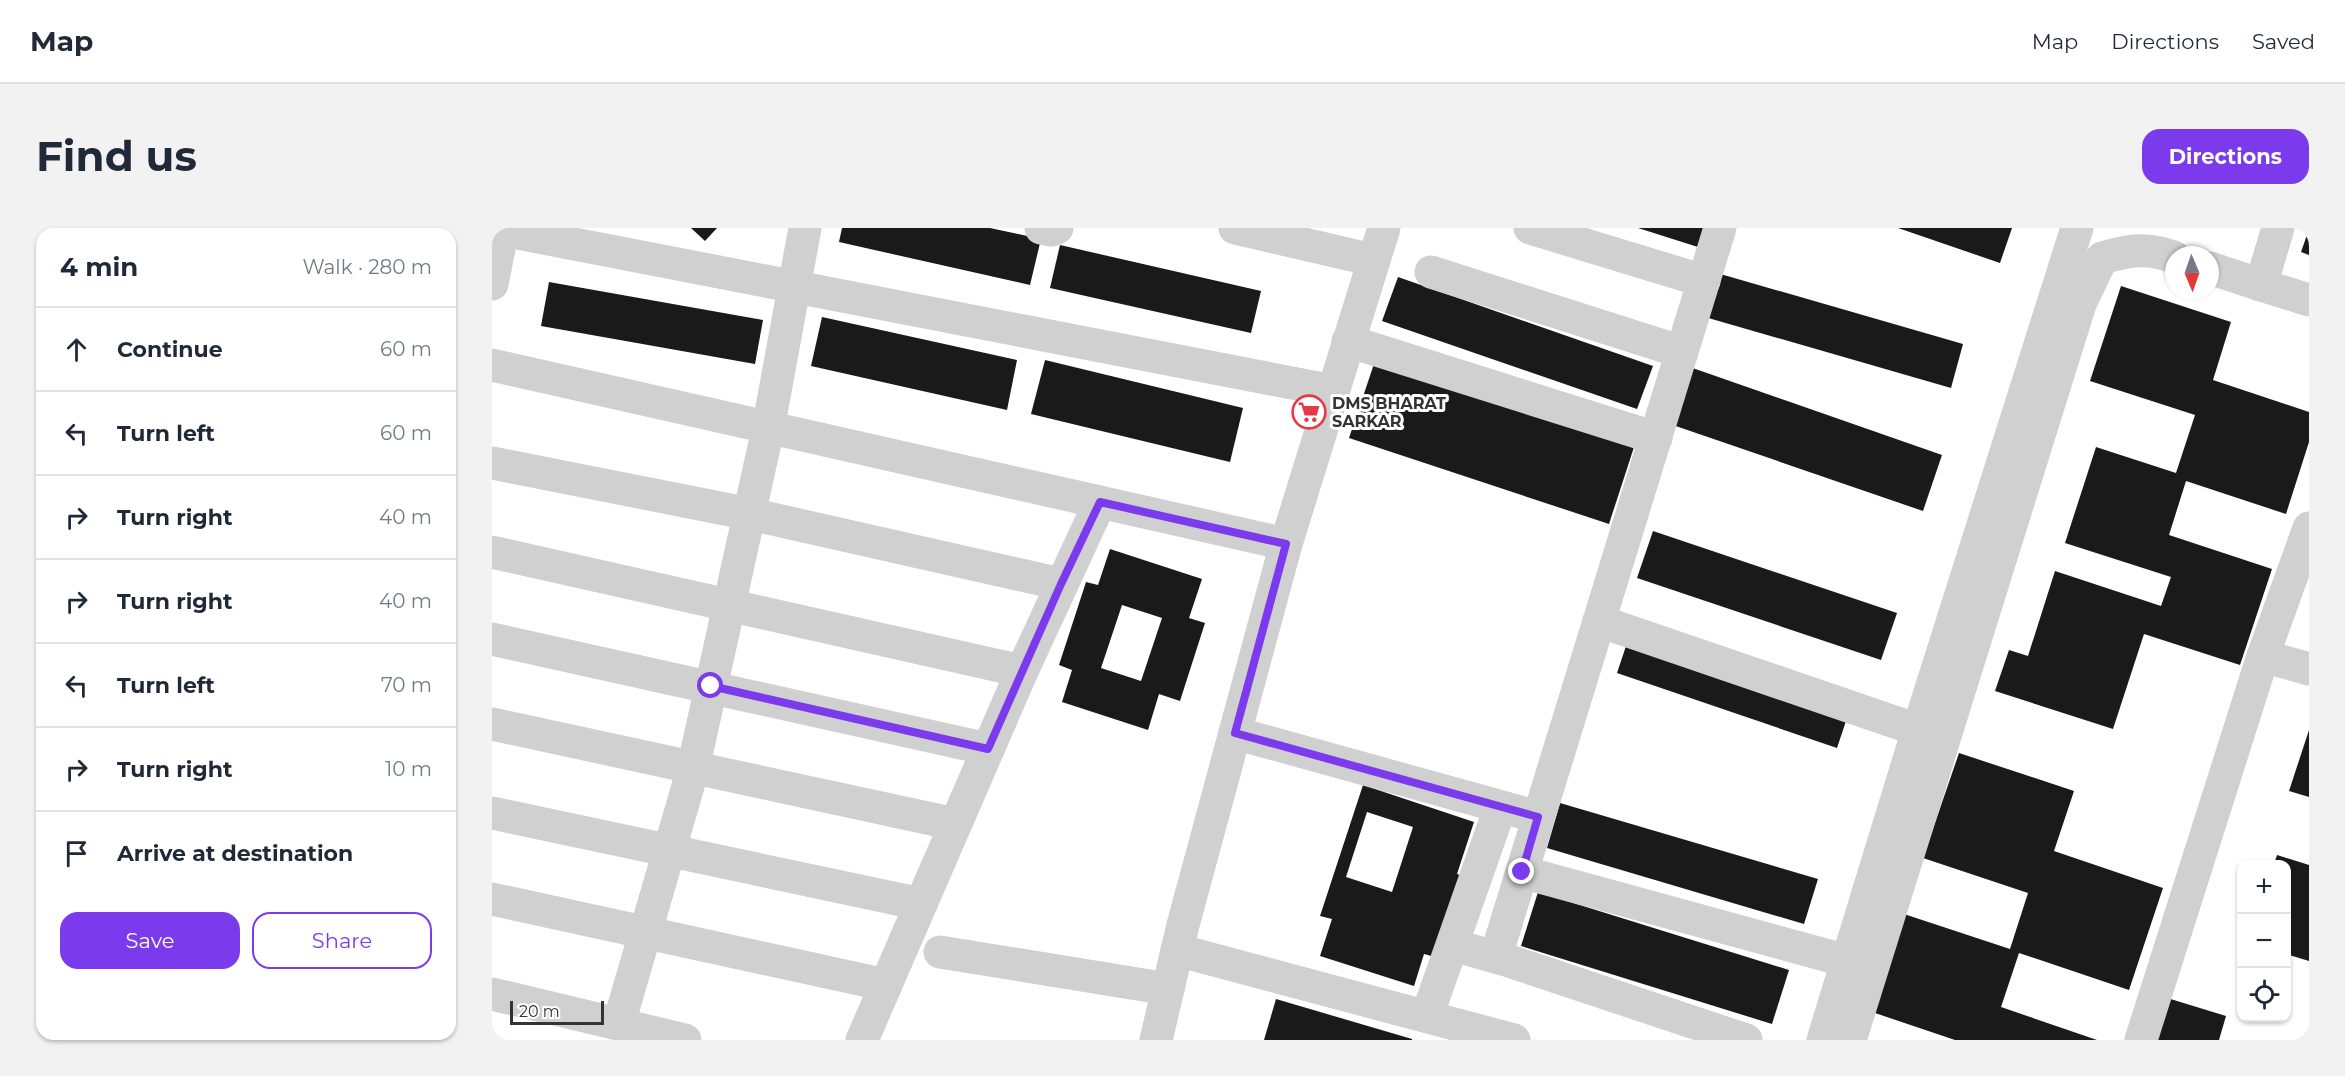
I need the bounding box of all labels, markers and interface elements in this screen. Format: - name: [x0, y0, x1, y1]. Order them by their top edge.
- text: Map: [30, 24, 93, 58]
- text: Map: [2032, 29, 2078, 54]
- text: Directions: [2111, 29, 2219, 54]
- text: Saved: [2252, 29, 2315, 54]
- button: Directions: [2142, 129, 2309, 184]
- text: Find us: [36, 130, 197, 182]
- north arrow: [2165, 246, 2219, 300]
- text: 4 min: [60, 251, 138, 283]
- text: Walk · 280 m: [302, 255, 432, 279]
- icon: ahead: [60, 333, 93, 366]
- text: Continue: [117, 336, 223, 363]
- text: 60 m: [380, 337, 432, 361]
- supermarket icon: DMS BHARAT SARKAR: [1291, 394, 1327, 430]
- place label: DMS BHARAT SARKAR: [1332, 394, 1446, 431]
- icon: left: [60, 417, 93, 450]
- text: Turn left: [117, 420, 215, 447]
- text: 60 m: [380, 421, 432, 445]
- icon: right: [60, 501, 93, 534]
- text: Turn right: [117, 504, 232, 531]
- text: 40 m: [379, 505, 432, 529]
- icon: right: [60, 585, 93, 618]
- text: Turn right: [117, 588, 232, 615]
- text: 40 m: [379, 589, 432, 613]
- icon: left: [60, 669, 93, 702]
- text: Turn left: [117, 672, 215, 699]
- route start: [697, 672, 723, 698]
- text: 70 m: [381, 673, 432, 697]
- icon: right: [60, 753, 93, 786]
- text: Turn right: [117, 756, 232, 783]
- text: 10 m: [385, 757, 432, 781]
- icon: arrive: [60, 837, 93, 870]
- text: Arrive at destination: [117, 840, 353, 867]
- route end: [1508, 858, 1534, 884]
- map controls: [2237, 860, 2291, 1022]
- button: +: [2237, 860, 2291, 914]
- button: Save: [60, 912, 240, 969]
- button: Share: [252, 912, 432, 969]
- button: −: [2237, 914, 2291, 968]
- button: locate: [2237, 968, 2291, 1022]
- scale bar: [510, 998, 604, 1026]
- text: 20 m: [519, 1002, 560, 1021]

